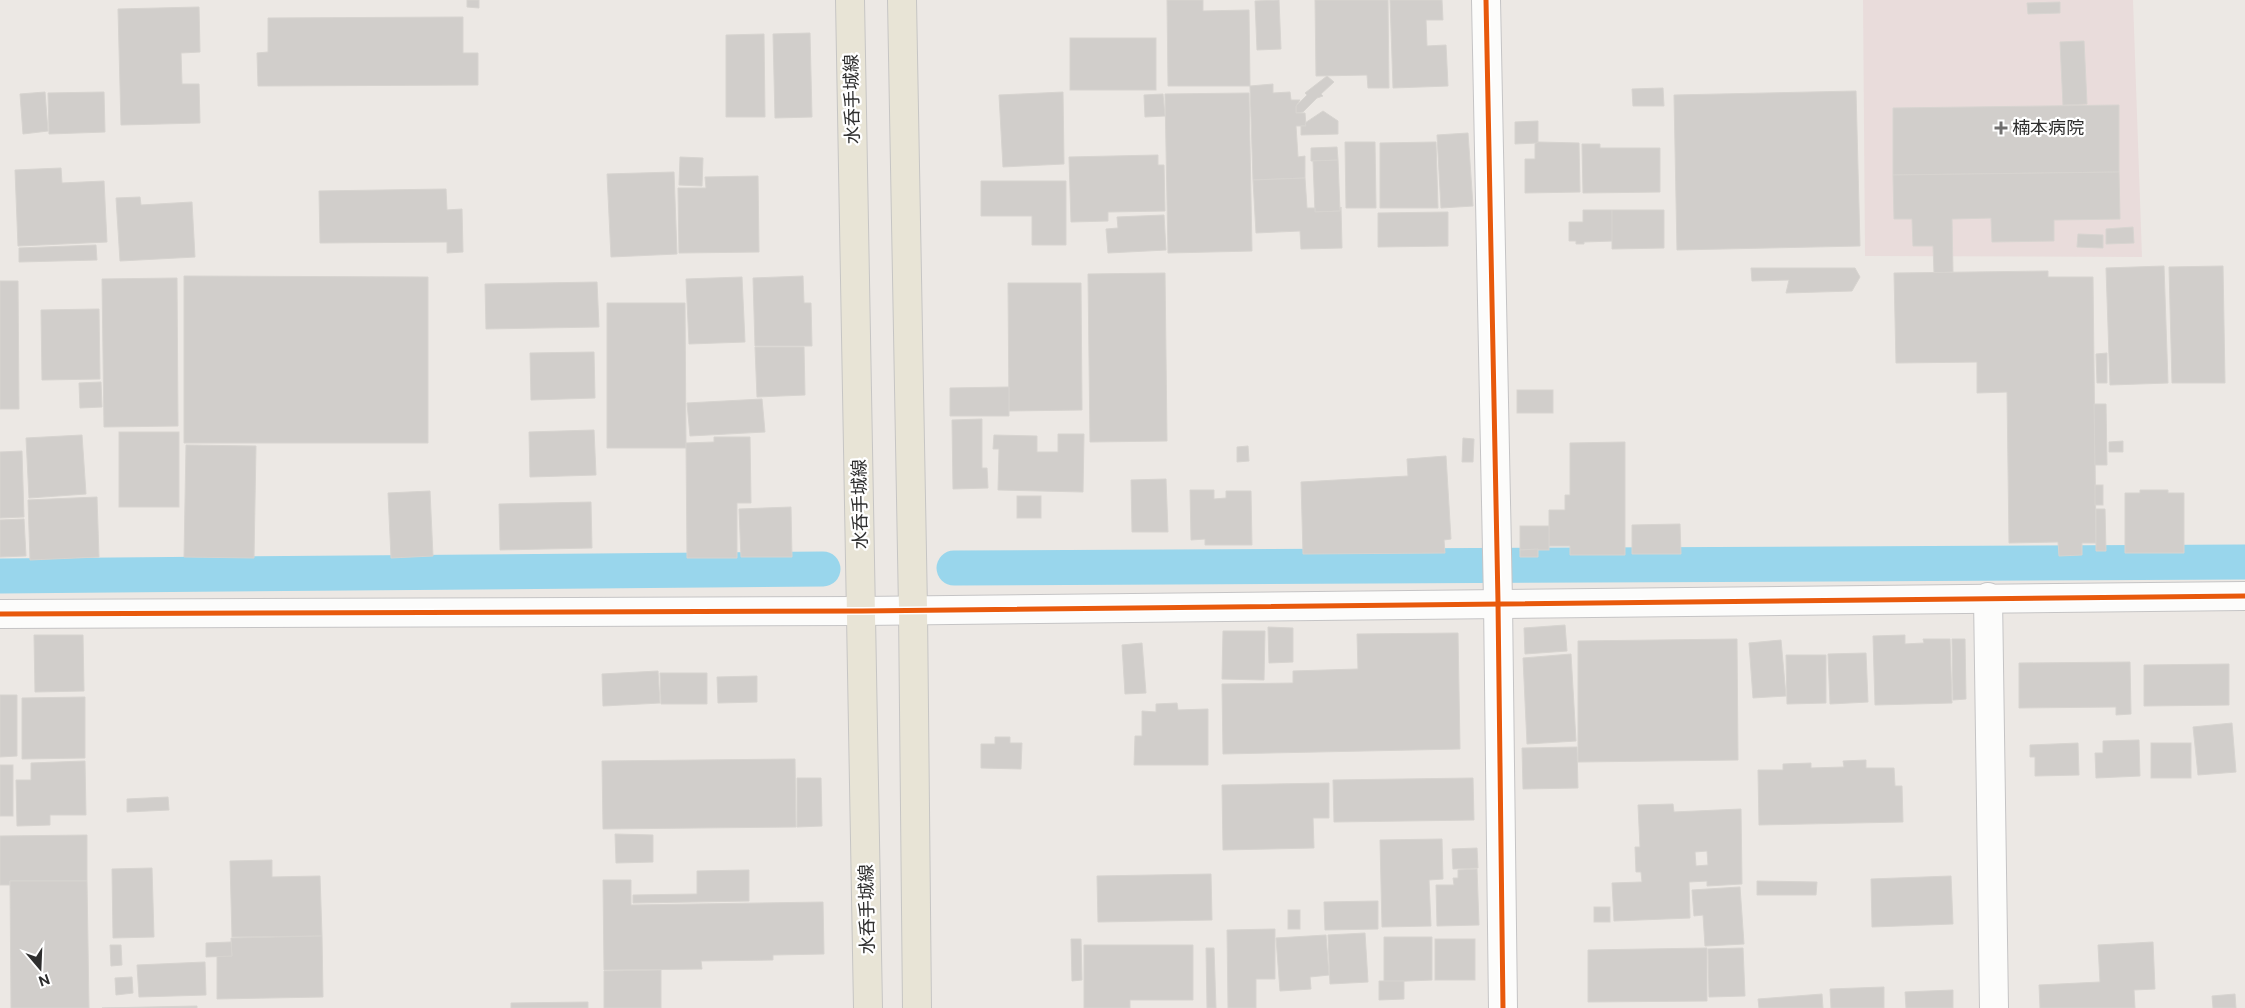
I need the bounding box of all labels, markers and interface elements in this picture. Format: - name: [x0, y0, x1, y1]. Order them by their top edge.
- street label: 水呑手城線: [840, 54, 863, 144]
- place label: 楠本病院: [2012, 117, 2084, 138]
- marker: 楠本病院: [1994, 121, 2008, 135]
- street label: 水呑手城線: [848, 459, 871, 549]
- street label: 水呑手城線: [855, 864, 878, 954]
- north arrow: [15, 943, 65, 993]
- text: N: [36, 971, 52, 990]

